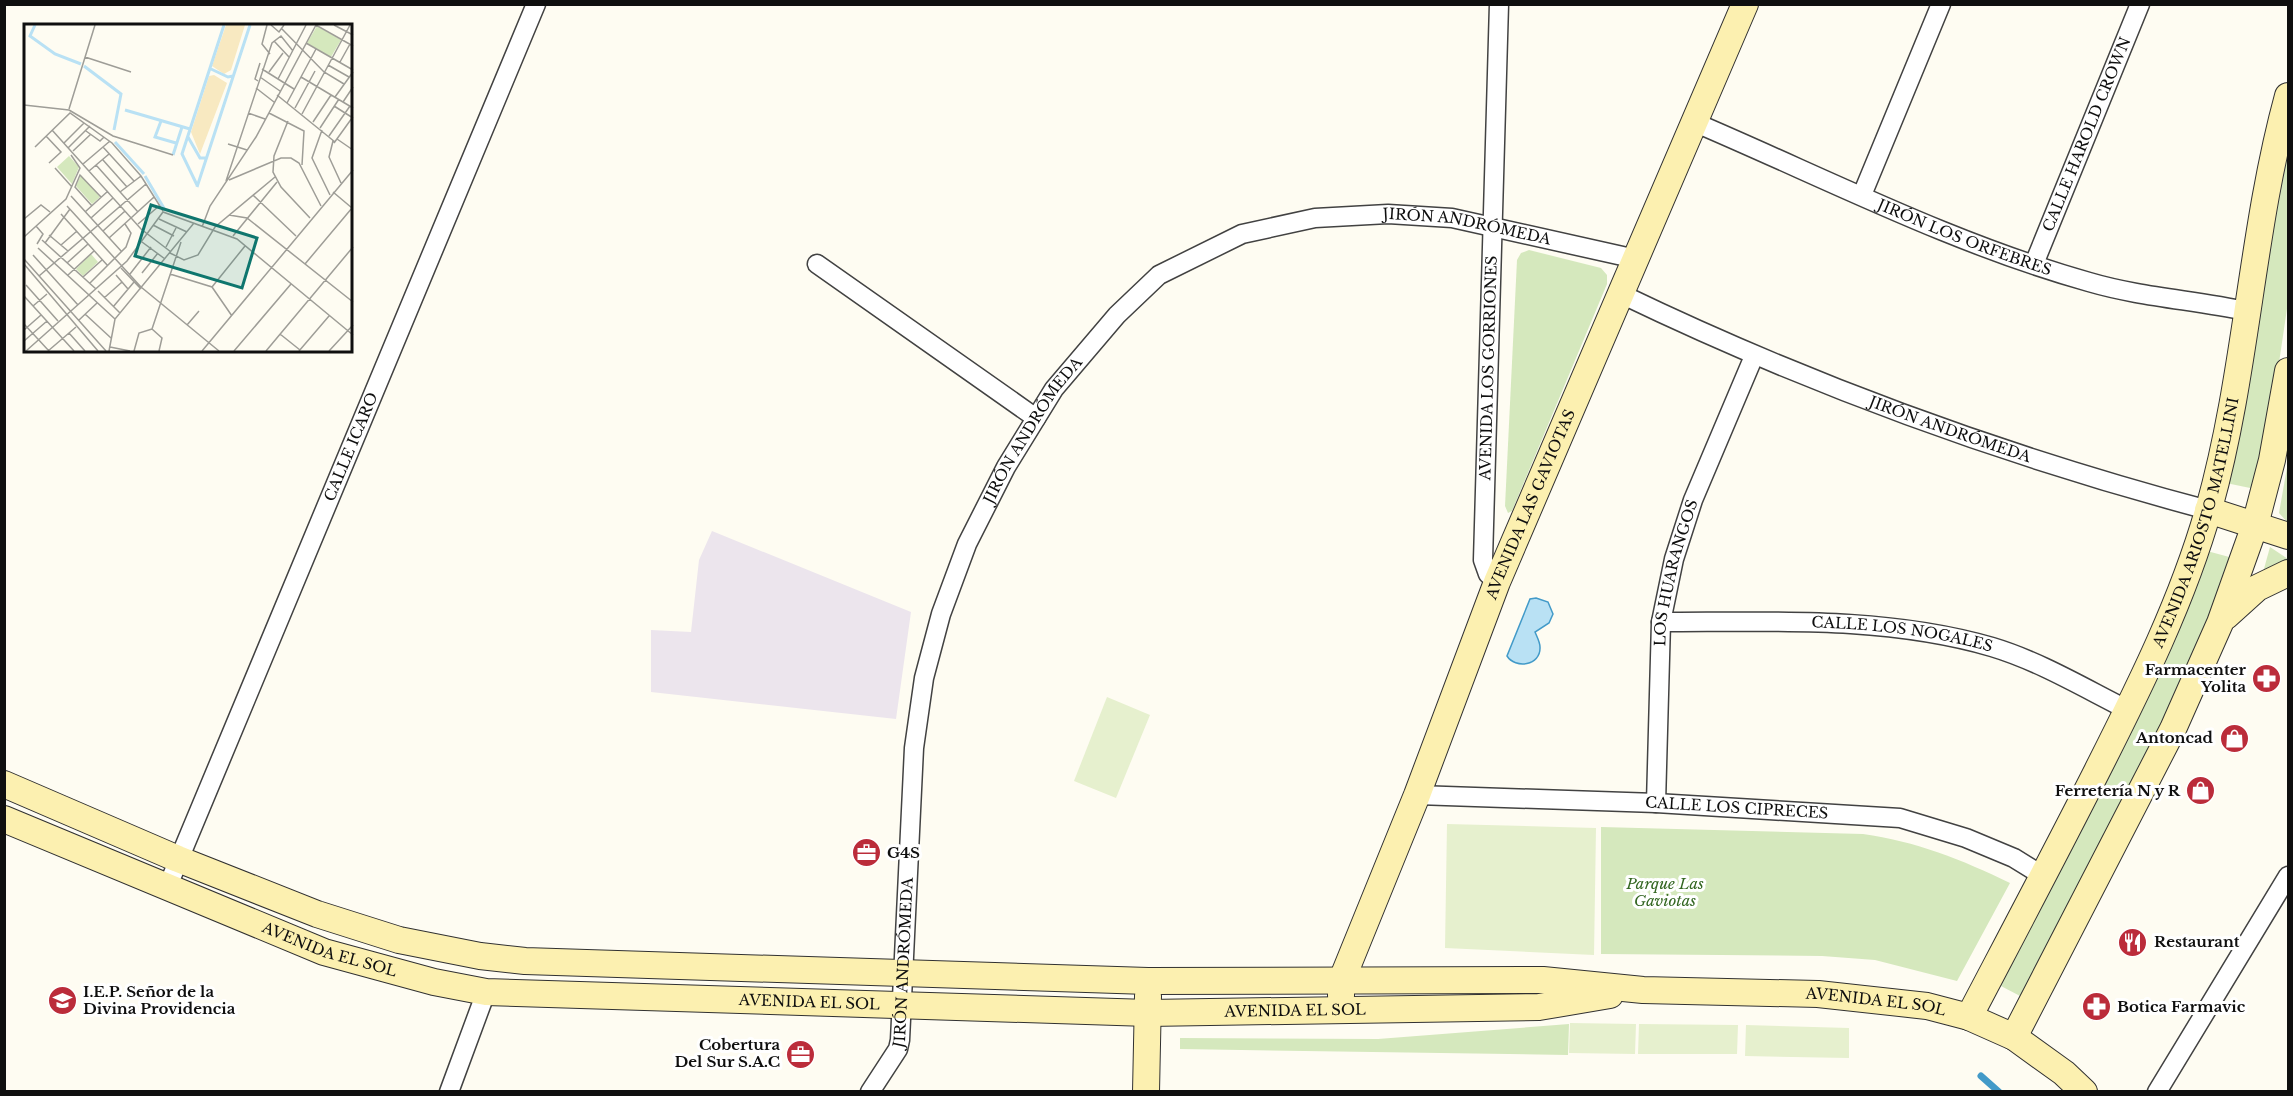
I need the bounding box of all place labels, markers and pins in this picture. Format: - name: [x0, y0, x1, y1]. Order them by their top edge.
- place label: Farmacenter Yolita: [2145, 660, 2247, 696]
- pharmacy icon: Farmacenter Yolita: [2251, 663, 2283, 695]
- shop icon: Antoncad: [2218, 722, 2250, 754]
- place label: Antoncad: [2135, 728, 2214, 747]
- shop icon: Ferretería N y R: [2185, 775, 2217, 807]
- place label: Ferretería N y R: [2055, 781, 2181, 800]
- office icon: G4S: [850, 837, 882, 869]
- place label: G4S: [887, 843, 920, 862]
- restaurant icon: Restaurant: [2117, 926, 2149, 958]
- place label: Restaurant: [2154, 932, 2240, 951]
- place label: I.E.P. Señor de la Divina Providencia: [83, 982, 236, 1018]
- school or university icon: I.E.P. Señor de la Divina Providencia: [46, 985, 78, 1017]
- pharmacy icon: Botica Farmavic: [2080, 991, 2112, 1023]
- place label: Botica Farmavic: [2117, 997, 2246, 1016]
- place label: Cobertura Del Sur S.A.C: [675, 1035, 780, 1071]
- office icon: Cobertura Del Sur S.A.C: [785, 1038, 817, 1070]

